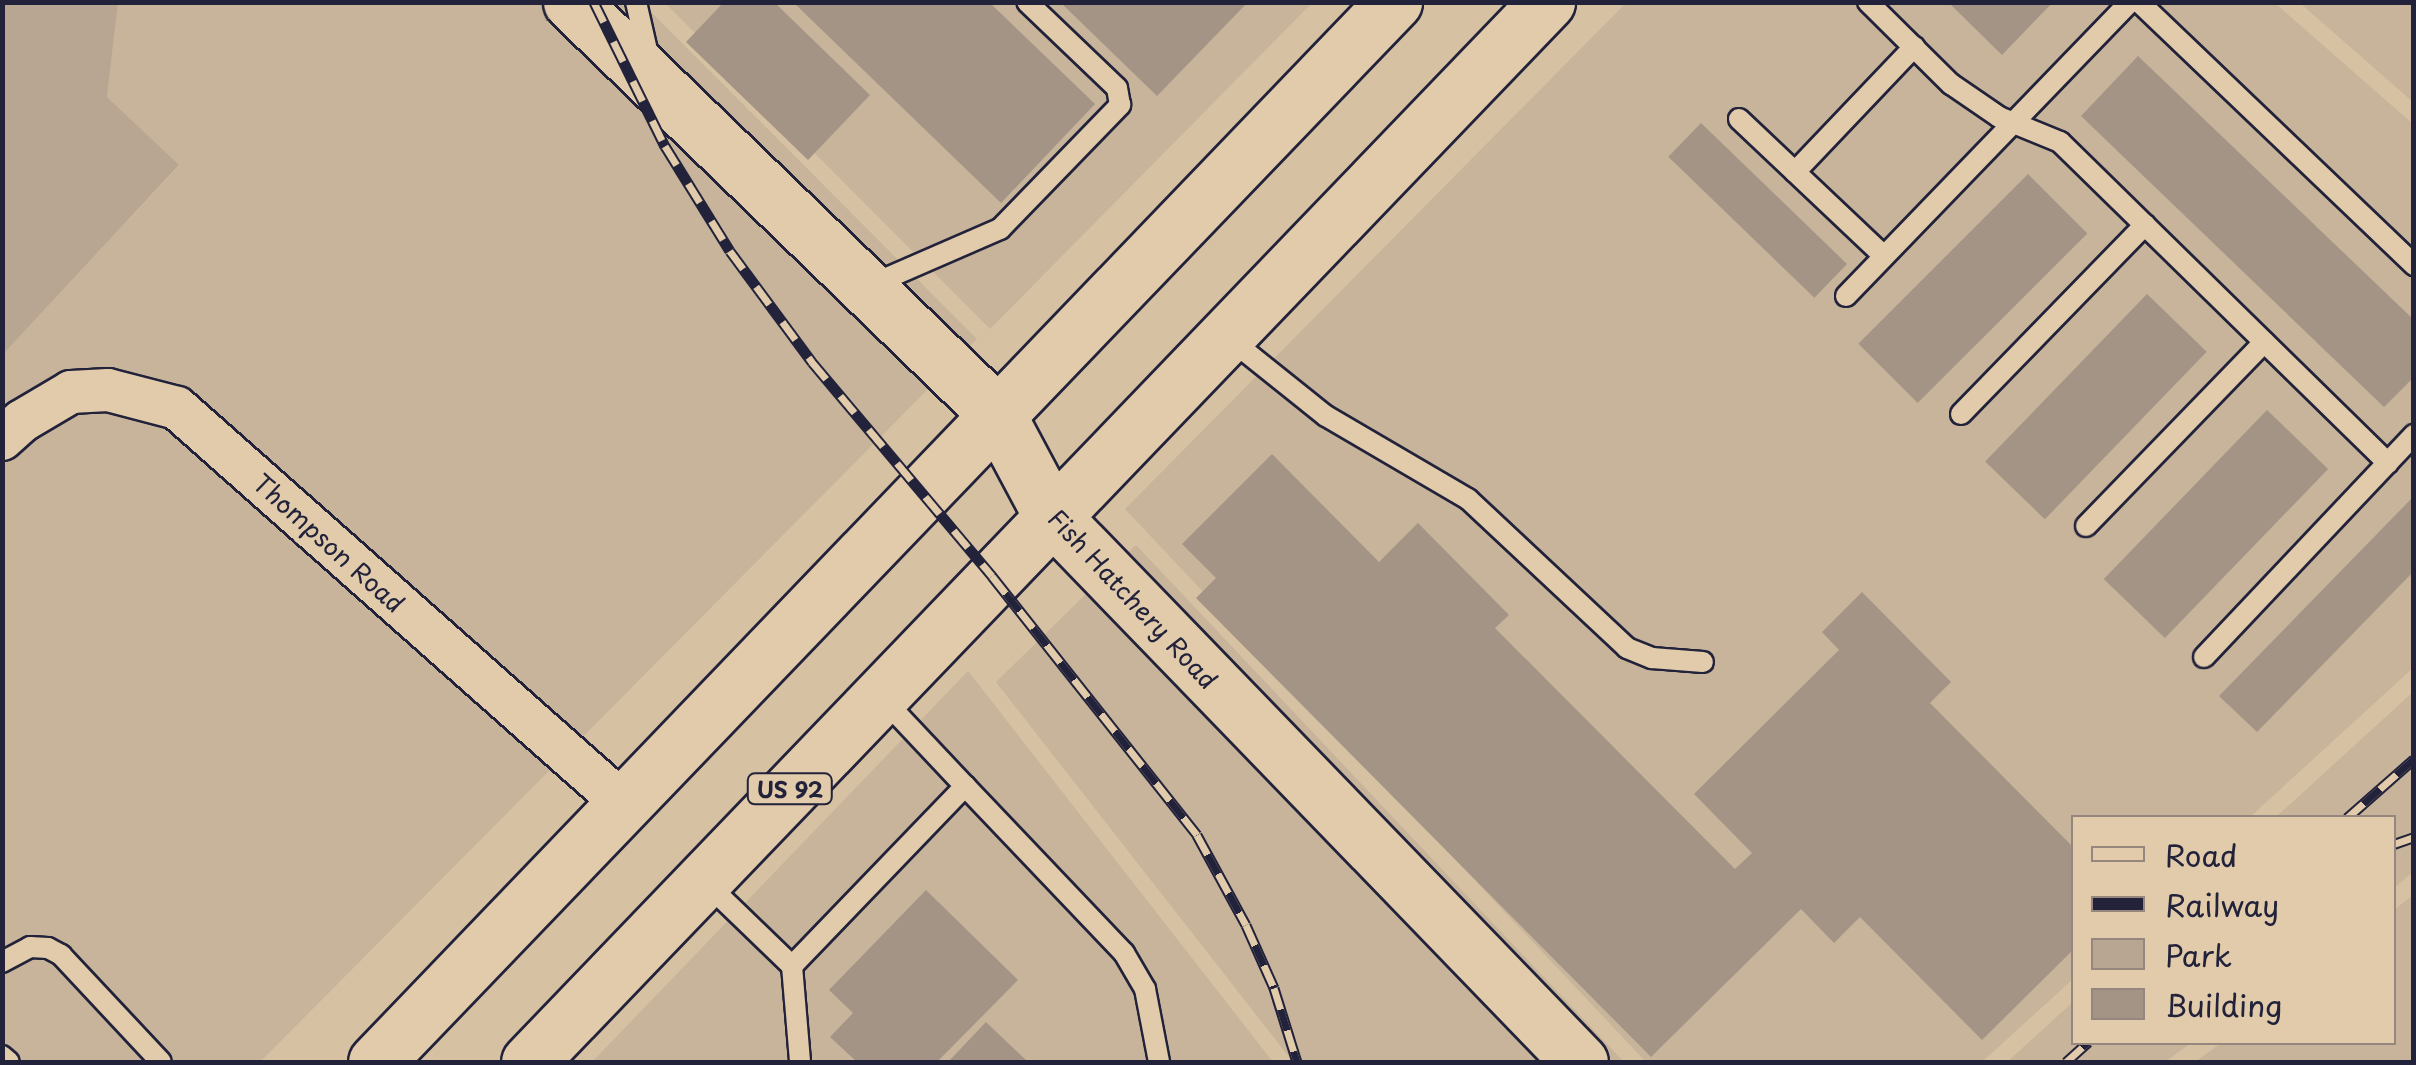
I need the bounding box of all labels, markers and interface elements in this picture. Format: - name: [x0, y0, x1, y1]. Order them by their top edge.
- street label: Thompson Road: [248, 468, 410, 618]
- street label: Fish Hatchery Road: [1042, 503, 1224, 695]
- road number: US 92: [745, 772, 835, 806]
- legend: [2071, 815, 2396, 1045]
- text: Road: [2165, 832, 2238, 877]
- text: Railway: [2165, 882, 2279, 927]
- text: Park: [2165, 932, 2232, 977]
- text: Building: [2165, 982, 2282, 1027]

